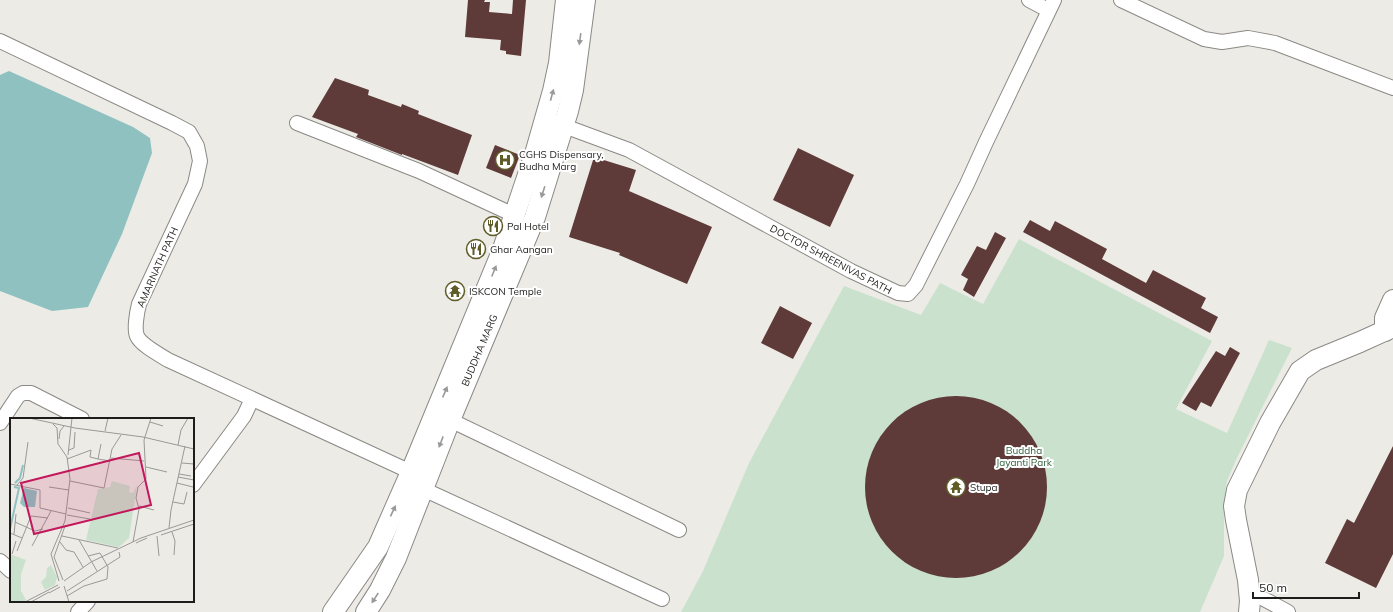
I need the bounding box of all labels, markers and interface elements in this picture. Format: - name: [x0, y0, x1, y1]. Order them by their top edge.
- one-way arrow: [577, 33, 583, 45]
- one-way arrow: [549, 88, 555, 100]
- place label: CGHS Dispensary, Budha Marg: [519, 148, 604, 173]
- hospital icon: CGHS Dispensary, Budha Marg: [494, 149, 516, 171]
- one-way arrow: [540, 186, 546, 198]
- restaurant icon: Pal Hotel: [482, 215, 504, 237]
- place label: Pal Hotel: [507, 220, 549, 233]
- street label: DOCTOR SHREENIVAS PATH: [768, 222, 894, 297]
- street label: AMARNATH PATH: [134, 225, 181, 309]
- restaurant icon: Ghar Aangan: [465, 238, 487, 260]
- place label: Ghar Aangan: [490, 243, 553, 256]
- one-way arrow: [491, 266, 497, 277]
- temple icon: ISKCON Temple: [444, 280, 466, 302]
- place label: ISKCON Temple: [469, 285, 542, 298]
- street label: BUDDHA MARG: [458, 312, 500, 388]
- one-way arrow: [442, 385, 448, 397]
- inset map: [10, 418, 194, 602]
- one-way arrow: [438, 436, 444, 448]
- park label: Buddha Jayanti Park: [996, 444, 1053, 469]
- temple icon: Stupa: [945, 476, 967, 498]
- place label: Stupa: [970, 481, 997, 494]
- one-way arrow: [390, 505, 396, 517]
- scale bar: [1253, 574, 1359, 600]
- text: 50 m: [1259, 580, 1287, 595]
- one-way arrow: [371, 593, 379, 603]

